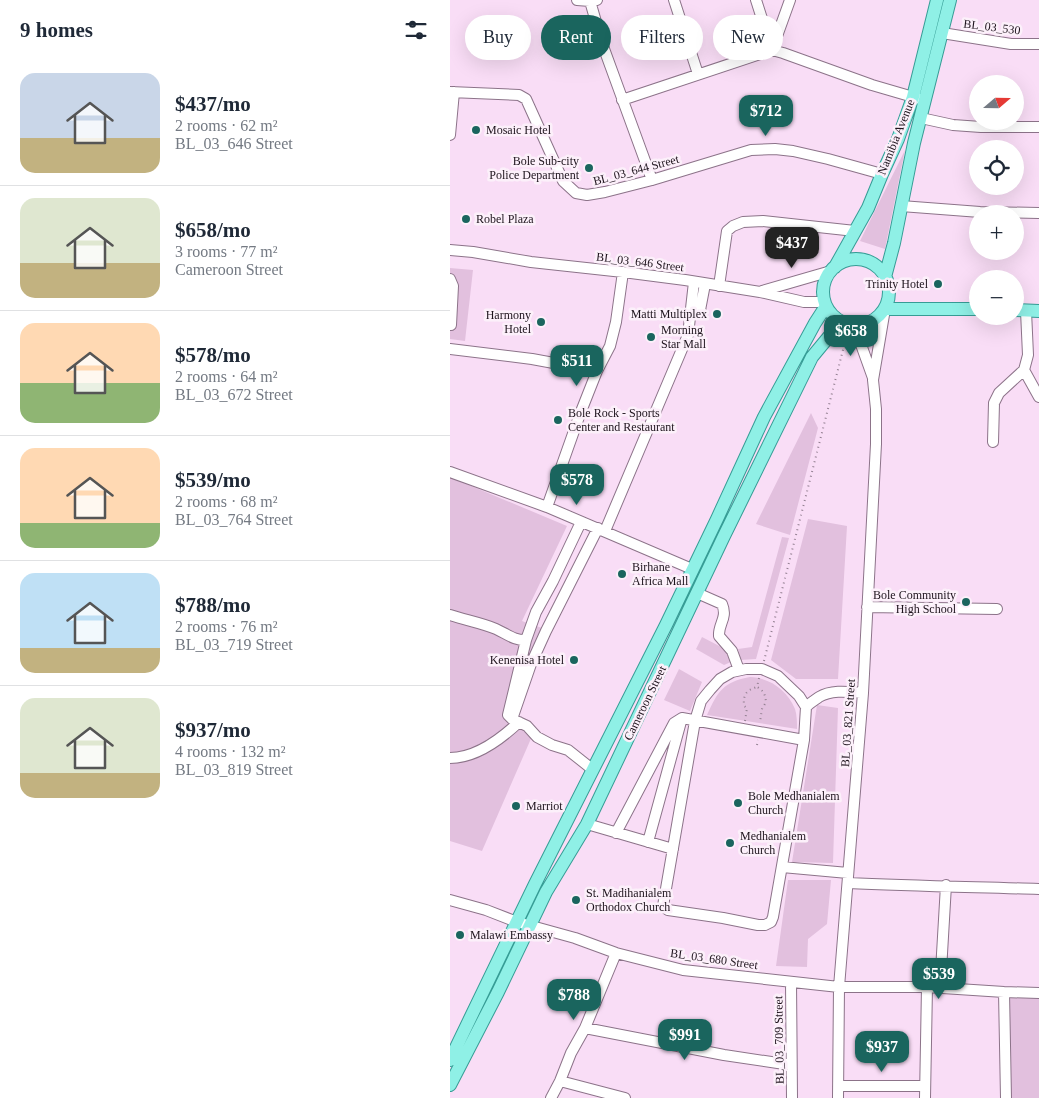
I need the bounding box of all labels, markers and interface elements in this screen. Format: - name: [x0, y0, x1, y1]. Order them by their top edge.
- chip: Buy: [465, 15, 531, 60]
- chip: Rent: [541, 15, 611, 60]
- chip: Filters: [621, 15, 703, 60]
- chip: New: [713, 15, 783, 60]
- icon: filters: [402, 16, 430, 44]
- street label: BL_03_530: [963, 17, 1021, 37]
- text: 9 homes: [20, 18, 93, 42]
- north arrow: [969, 75, 1024, 130]
- map controls: [969, 75, 1024, 325]
- text: $437/mo: [175, 92, 251, 116]
- icon: home: [60, 93, 120, 153]
- pin: $712: [736, 94, 796, 137]
- street label: Namibia Avenue: [875, 97, 917, 177]
- text: $712: [750, 102, 782, 119]
- text: 2 rooms · 62 m²: [175, 117, 278, 134]
- place label: Mosaic Hotel: [486, 123, 552, 137]
- marker: Mosaic Hotel: [470, 124, 482, 136]
- text: BL_03_646 Street: [175, 135, 293, 152]
- button: locate: [969, 140, 1024, 195]
- street label: BL_03_644 Street: [592, 152, 681, 188]
- place label: Bole Sub-city Police Department: [489, 154, 580, 182]
- marker: Bole Sub-city Police Department: [583, 162, 595, 174]
- button: +: [969, 205, 1024, 260]
- place label: Robel Plaza: [476, 212, 534, 226]
- marker: Robel Plaza: [460, 213, 472, 225]
- icon: home: [60, 218, 120, 278]
- text: $658/mo: [175, 218, 251, 242]
- pin: $437: [762, 226, 822, 269]
- text: $437: [776, 234, 808, 251]
- text: 3 rooms · 77 m²: [175, 243, 278, 260]
- street label: BL_03_646 Street: [595, 250, 685, 274]
- text: Cameroon Street: [175, 261, 283, 278]
- button: −: [969, 270, 1024, 325]
- place label: Trinity Hotel: [865, 277, 929, 291]
- marker: Trinity Hotel: [932, 278, 944, 290]
- place label: Matti Multiplex: [631, 307, 707, 321]
- place label: Harmony Hotel: [486, 308, 532, 336]
- marker: Matti Multiplex: [711, 308, 723, 320]
- pin: $658: [821, 314, 881, 357]
- marker: Harmony Hotel: [535, 316, 547, 328]
- text: $658: [835, 322, 867, 339]
- place label: Morning Star Mall: [661, 323, 707, 351]
- marker: Morning Star Mall: [645, 331, 657, 343]
- icon: home: [60, 343, 120, 403]
- text: $578/mo: [175, 343, 251, 367]
- pin: $511: [547, 344, 607, 387]
- text: $511: [561, 352, 593, 369]
- text: 2 rooms · 64 m²: [175, 368, 278, 385]
- text: BL_03_672 Street: [175, 386, 293, 403]
- place label: Bole Rock - Sports Center and Restaurant: [568, 406, 675, 434]
- marker: Bole Rock - Sports Center and Restaurant: [552, 414, 564, 426]
- pin: $578: [547, 464, 607, 506]
- icon: home: [60, 468, 120, 528]
- text: $539/mo: [175, 468, 251, 492]
- text: $578: [561, 471, 593, 488]
- text: 2 rooms · 68 m²: [175, 493, 278, 510]
- text: BL_03_764 Street: [175, 511, 293, 528]
- place label: Birhane Africa Mall: [632, 560, 689, 588]
- marker: Birhane Africa Mall: [616, 568, 628, 580]
- place label: Bole Community High School: [873, 588, 957, 616]
- icon: home: [60, 593, 120, 653]
- text: $788/mo: [175, 593, 251, 617]
- marker: Bole Community High School: [960, 596, 972, 608]
- text: 2 rooms · 76 m²: [175, 618, 278, 635]
- text: BL_03_719 Street: [175, 636, 293, 653]
- place label: Kenenisa Hotel: [490, 653, 565, 667]
- marker: Kenenisa Hotel: [568, 654, 580, 666]
- street label: Cameroon Street: [621, 663, 669, 742]
- street label: BL_03_821 Street: [838, 678, 858, 768]
- icon: home: [60, 718, 120, 778]
- text: $937/mo: [175, 718, 251, 742]
- text: 4 rooms · 132 m²: [175, 743, 286, 760]
- text: BL_03_819 Street: [175, 761, 293, 778]
- place label: Bole Medhanialem Church: [748, 789, 840, 817]
- marker: Bole Medhanialem Church: [732, 797, 744, 809]
- place label: Marriot: [526, 799, 563, 813]
- marker: Marriot: [510, 800, 522, 812]
- place label: Medhanialem Church: [740, 829, 807, 857]
- marker: Medhanialem Church: [724, 837, 736, 849]
- place label: St. Madihanialem Orthodox Church: [586, 886, 672, 914]
- marker: St. Madihanialem Orthodox Church: [570, 894, 582, 906]
- place label: Malawi Embassy: [470, 928, 553, 942]
- marker: Malawi Embassy: [454, 929, 466, 941]
- street label: BL_03_680 Street: [669, 946, 759, 972]
- pin: $539: [909, 958, 969, 1000]
- text: $539: [923, 965, 955, 982]
- pin: $788: [544, 978, 604, 1021]
- text: $788: [558, 986, 590, 1003]
- street label: BL_03_709 Street: [771, 995, 787, 1084]
- pin: $991: [655, 1018, 715, 1061]
- text: $991: [669, 1026, 701, 1043]
- pin: $937: [852, 1030, 912, 1073]
- text: $937: [866, 1038, 898, 1055]

